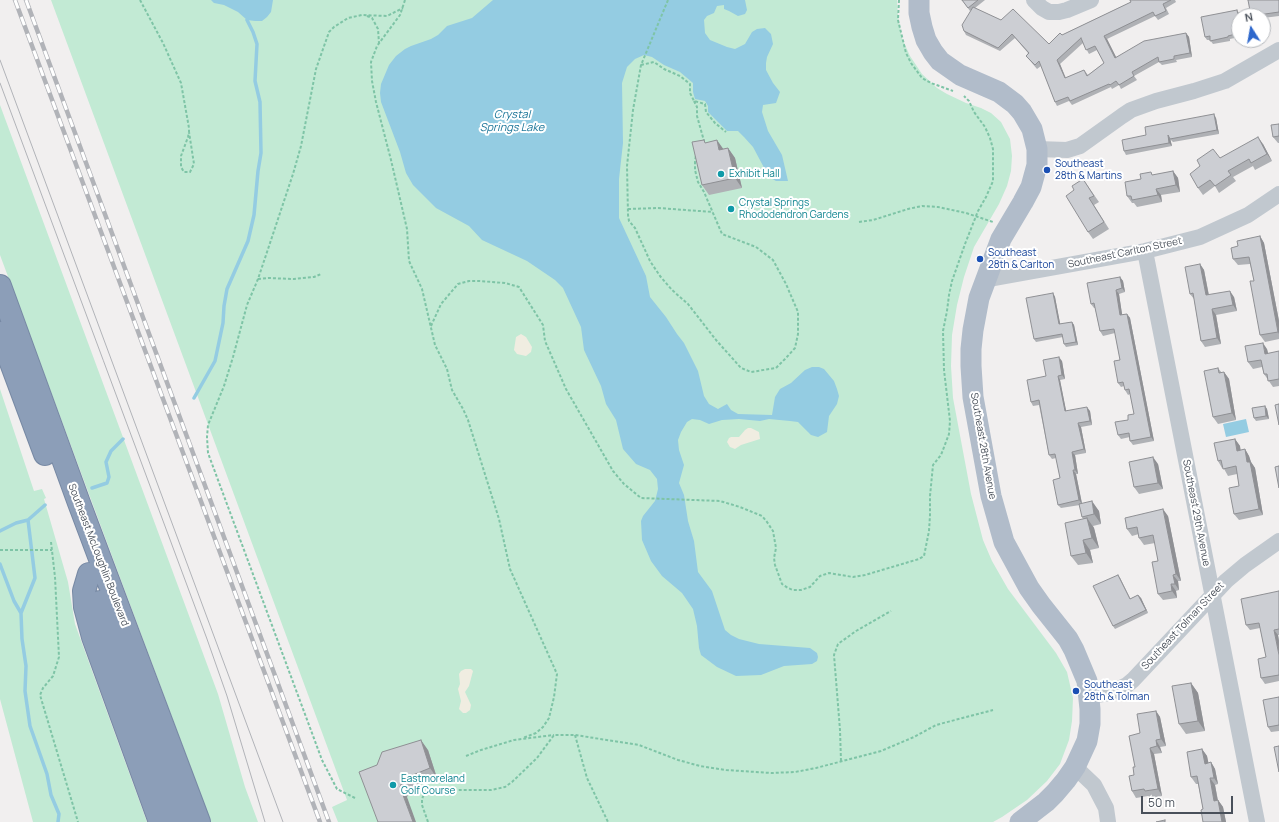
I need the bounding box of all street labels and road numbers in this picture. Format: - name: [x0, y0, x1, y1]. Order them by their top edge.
- street label: Southeast Carlton Street: [1067, 235, 1183, 271]
- street label: Southeast 28th Avenue: [968, 392, 998, 500]
- street label: Southeast 29th Avenue: [1180, 459, 1212, 567]
- street label: Southeast McLoughlin Boulevard: [65, 482, 131, 628]
- street label: Southeast Tolman Street: [1139, 580, 1227, 672]

